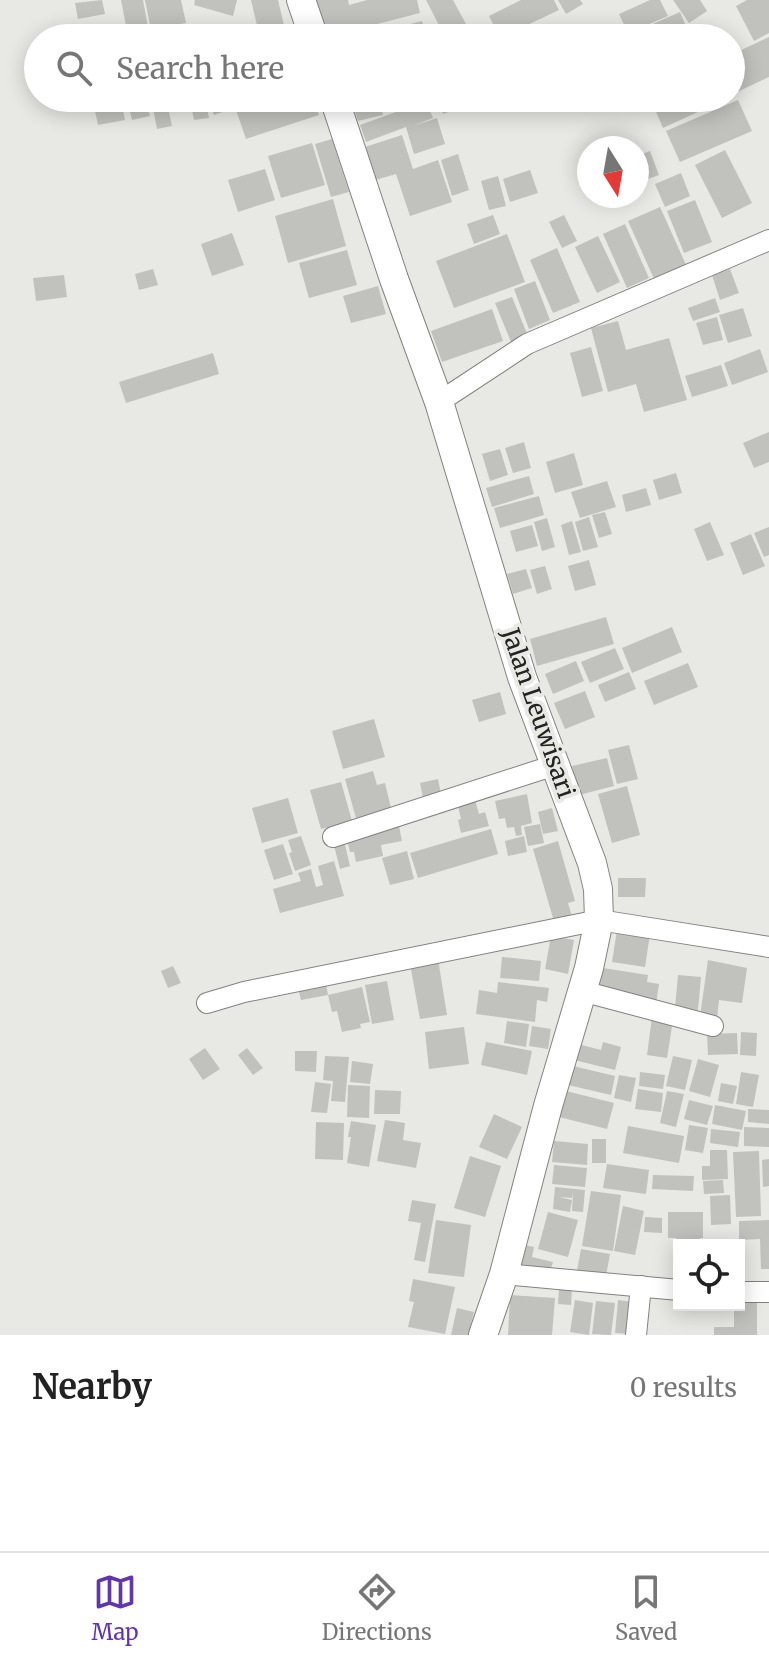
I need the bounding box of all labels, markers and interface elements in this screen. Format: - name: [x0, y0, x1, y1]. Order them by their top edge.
- search box: [24, 24, 745, 112]
- icon: search: [52, 46, 96, 90]
- text: Search here: [116, 49, 284, 87]
- north arrow: [577, 136, 649, 208]
- street label: Jalan Leuwisari: [495, 623, 582, 802]
- map controls: [673, 1239, 745, 1311]
- button: locate: [673, 1239, 745, 1311]
- text: Nearby: [32, 1366, 152, 1408]
- text: 0 results: [630, 1371, 737, 1404]
- tab: Map: [92, 1570, 139, 1646]
- tab: Directions: [322, 1570, 432, 1646]
- tab: Saved: [615, 1570, 677, 1646]

